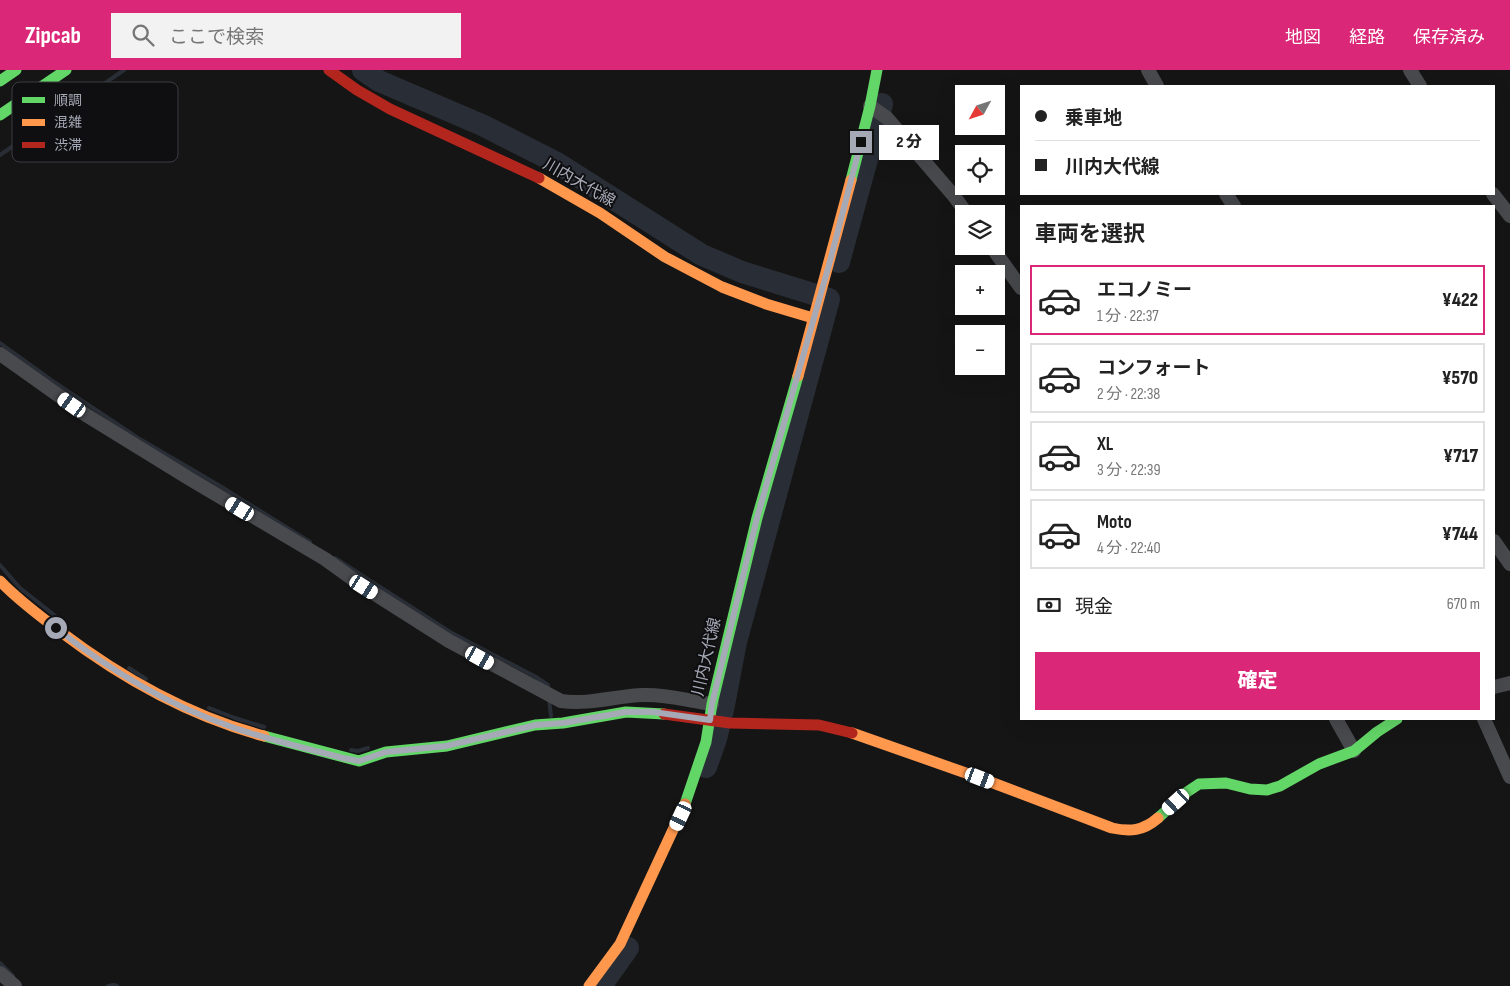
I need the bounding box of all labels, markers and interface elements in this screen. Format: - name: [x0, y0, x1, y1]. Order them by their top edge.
- search box: [111, 13, 461, 58]
- text: Zipcab: [25, 21, 81, 50]
- icon: search: [129, 21, 157, 49]
- text: ここで検索: [169, 26, 264, 49]
- text: 地図: [1285, 27, 1321, 48]
- text: 経路: [1349, 27, 1385, 48]
- text: 保存済み: [1413, 27, 1485, 48]
- legend: [12, 82, 178, 162]
- north arrow: [955, 85, 1005, 135]
- map controls: [955, 85, 1005, 375]
- text: 順調: [54, 92, 82, 109]
- text: 乗車地: [1065, 107, 1122, 130]
- text: 混雑: [54, 114, 82, 131]
- callout: 2 分: [878, 124, 938, 160]
- route end: [850, 131, 872, 153]
- text: 2 分: [896, 133, 922, 152]
- text: 渋滞: [54, 137, 82, 154]
- button: locate: [955, 145, 1005, 195]
- street label: 川内大代線: [540, 155, 618, 211]
- text: 川内大代線: [1065, 156, 1160, 179]
- button: layers: [955, 205, 1005, 255]
- text: 車両を選択: [1035, 221, 1145, 248]
- button: +: [955, 265, 1005, 315]
- icon: car: [1037, 278, 1082, 323]
- text: エコノミー: [1097, 279, 1192, 302]
- text: ¥422: [1442, 289, 1478, 312]
- text: 1 分 · 22:37: [1097, 307, 1159, 326]
- button: −: [955, 325, 1005, 375]
- icon: car: [1037, 356, 1082, 401]
- text: コンフォート: [1097, 357, 1210, 380]
- text: ¥570: [1442, 367, 1478, 390]
- text: 2 分 · 22:38: [1097, 385, 1160, 404]
- car: [55, 390, 88, 420]
- text: XL: [1097, 433, 1113, 456]
- icon: car: [1037, 434, 1082, 479]
- text: ¥717: [1443, 445, 1478, 468]
- text: 3 分 · 22:39: [1097, 461, 1161, 480]
- car: [223, 495, 256, 523]
- text: Moto: [1097, 511, 1132, 534]
- icon: car: [1037, 512, 1082, 557]
- text: ¥744: [1442, 523, 1478, 546]
- text: 4 分 · 22:40: [1097, 539, 1161, 558]
- car: [347, 573, 380, 601]
- icon: cash: [1035, 591, 1063, 619]
- text: 670 m: [1447, 595, 1480, 614]
- text: 現金: [1075, 596, 1113, 619]
- street label: 川内大代線: [689, 616, 725, 698]
- route start: [45, 617, 67, 639]
- car: [463, 644, 496, 672]
- button: 確定: [1035, 652, 1480, 710]
- car: [963, 766, 996, 790]
- car: [1159, 786, 1192, 818]
- car: [667, 799, 694, 833]

